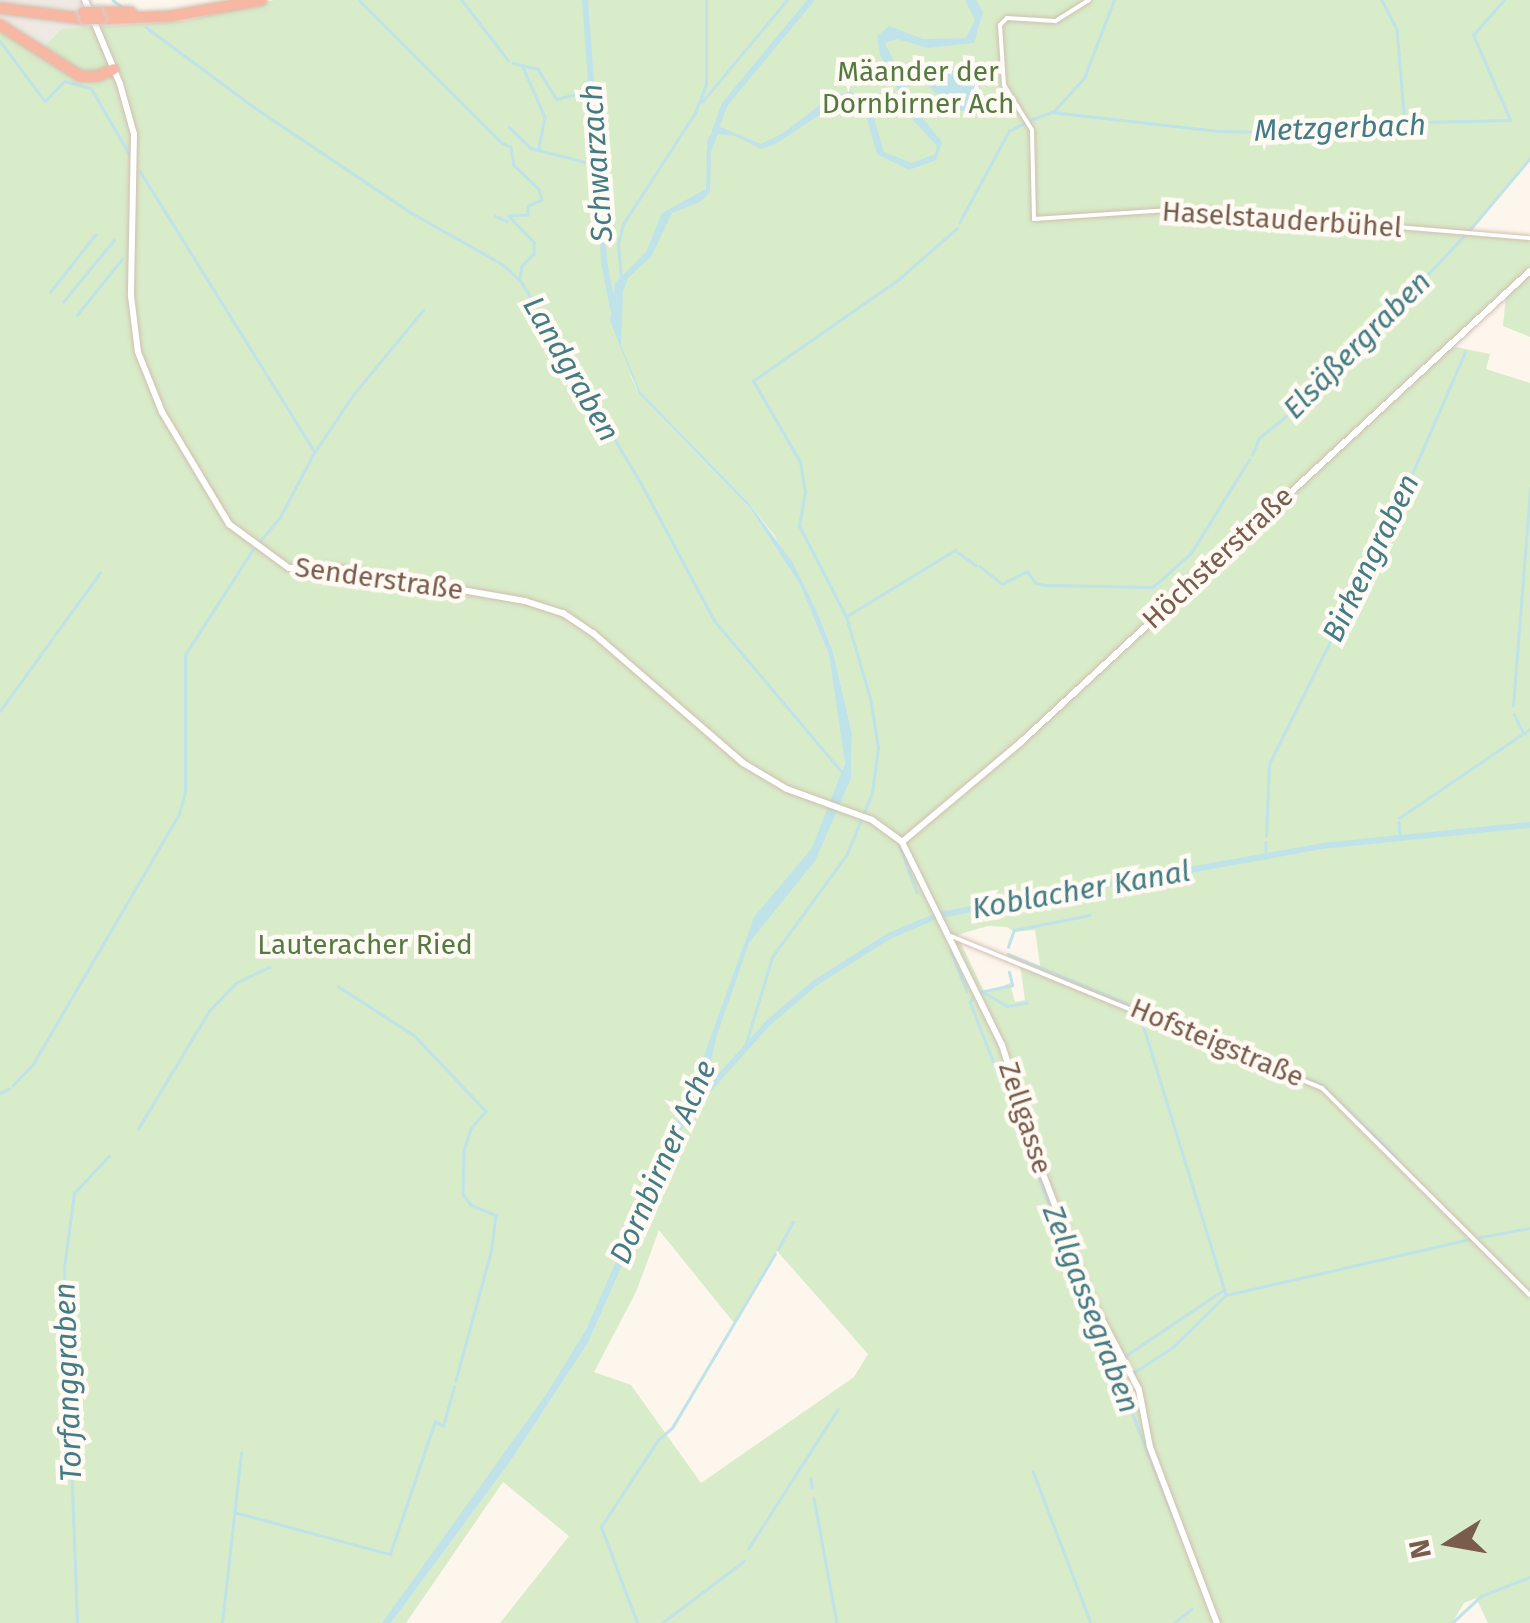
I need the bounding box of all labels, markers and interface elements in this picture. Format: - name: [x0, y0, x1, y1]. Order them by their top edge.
- park label: Mäander der Dornbirner Ach: [822, 55, 1014, 121]
- water label: Schwarzach: [574, 83, 620, 243]
- water label: Metzgerbach: [1253, 107, 1427, 149]
- street label: Haselstauderbühel: [1161, 195, 1403, 245]
- water label: Elsäßergraben: [1276, 264, 1438, 426]
- water label: Landgraben: [515, 290, 627, 448]
- water label: Birkengraben: [1315, 468, 1427, 648]
- street label: Höchsterstraße: [1136, 480, 1300, 636]
- street label: Senderstraße: [293, 551, 465, 607]
- water label: Koblacher Kanal: [969, 853, 1193, 927]
- park label: Lauteracher Ried: [257, 928, 473, 962]
- street label: Hofsteigstraße: [1125, 991, 1309, 1095]
- water label: Dornbirner Ache: [602, 1055, 724, 1269]
- street label: Zellgasse: [991, 1058, 1059, 1178]
- water label: Zellgassegraben: [1035, 1200, 1147, 1418]
- water label: Torfanggraben: [47, 1282, 89, 1482]
- north arrow: [1400, 1493, 1500, 1593]
- text: N: [1402, 1537, 1438, 1561]

